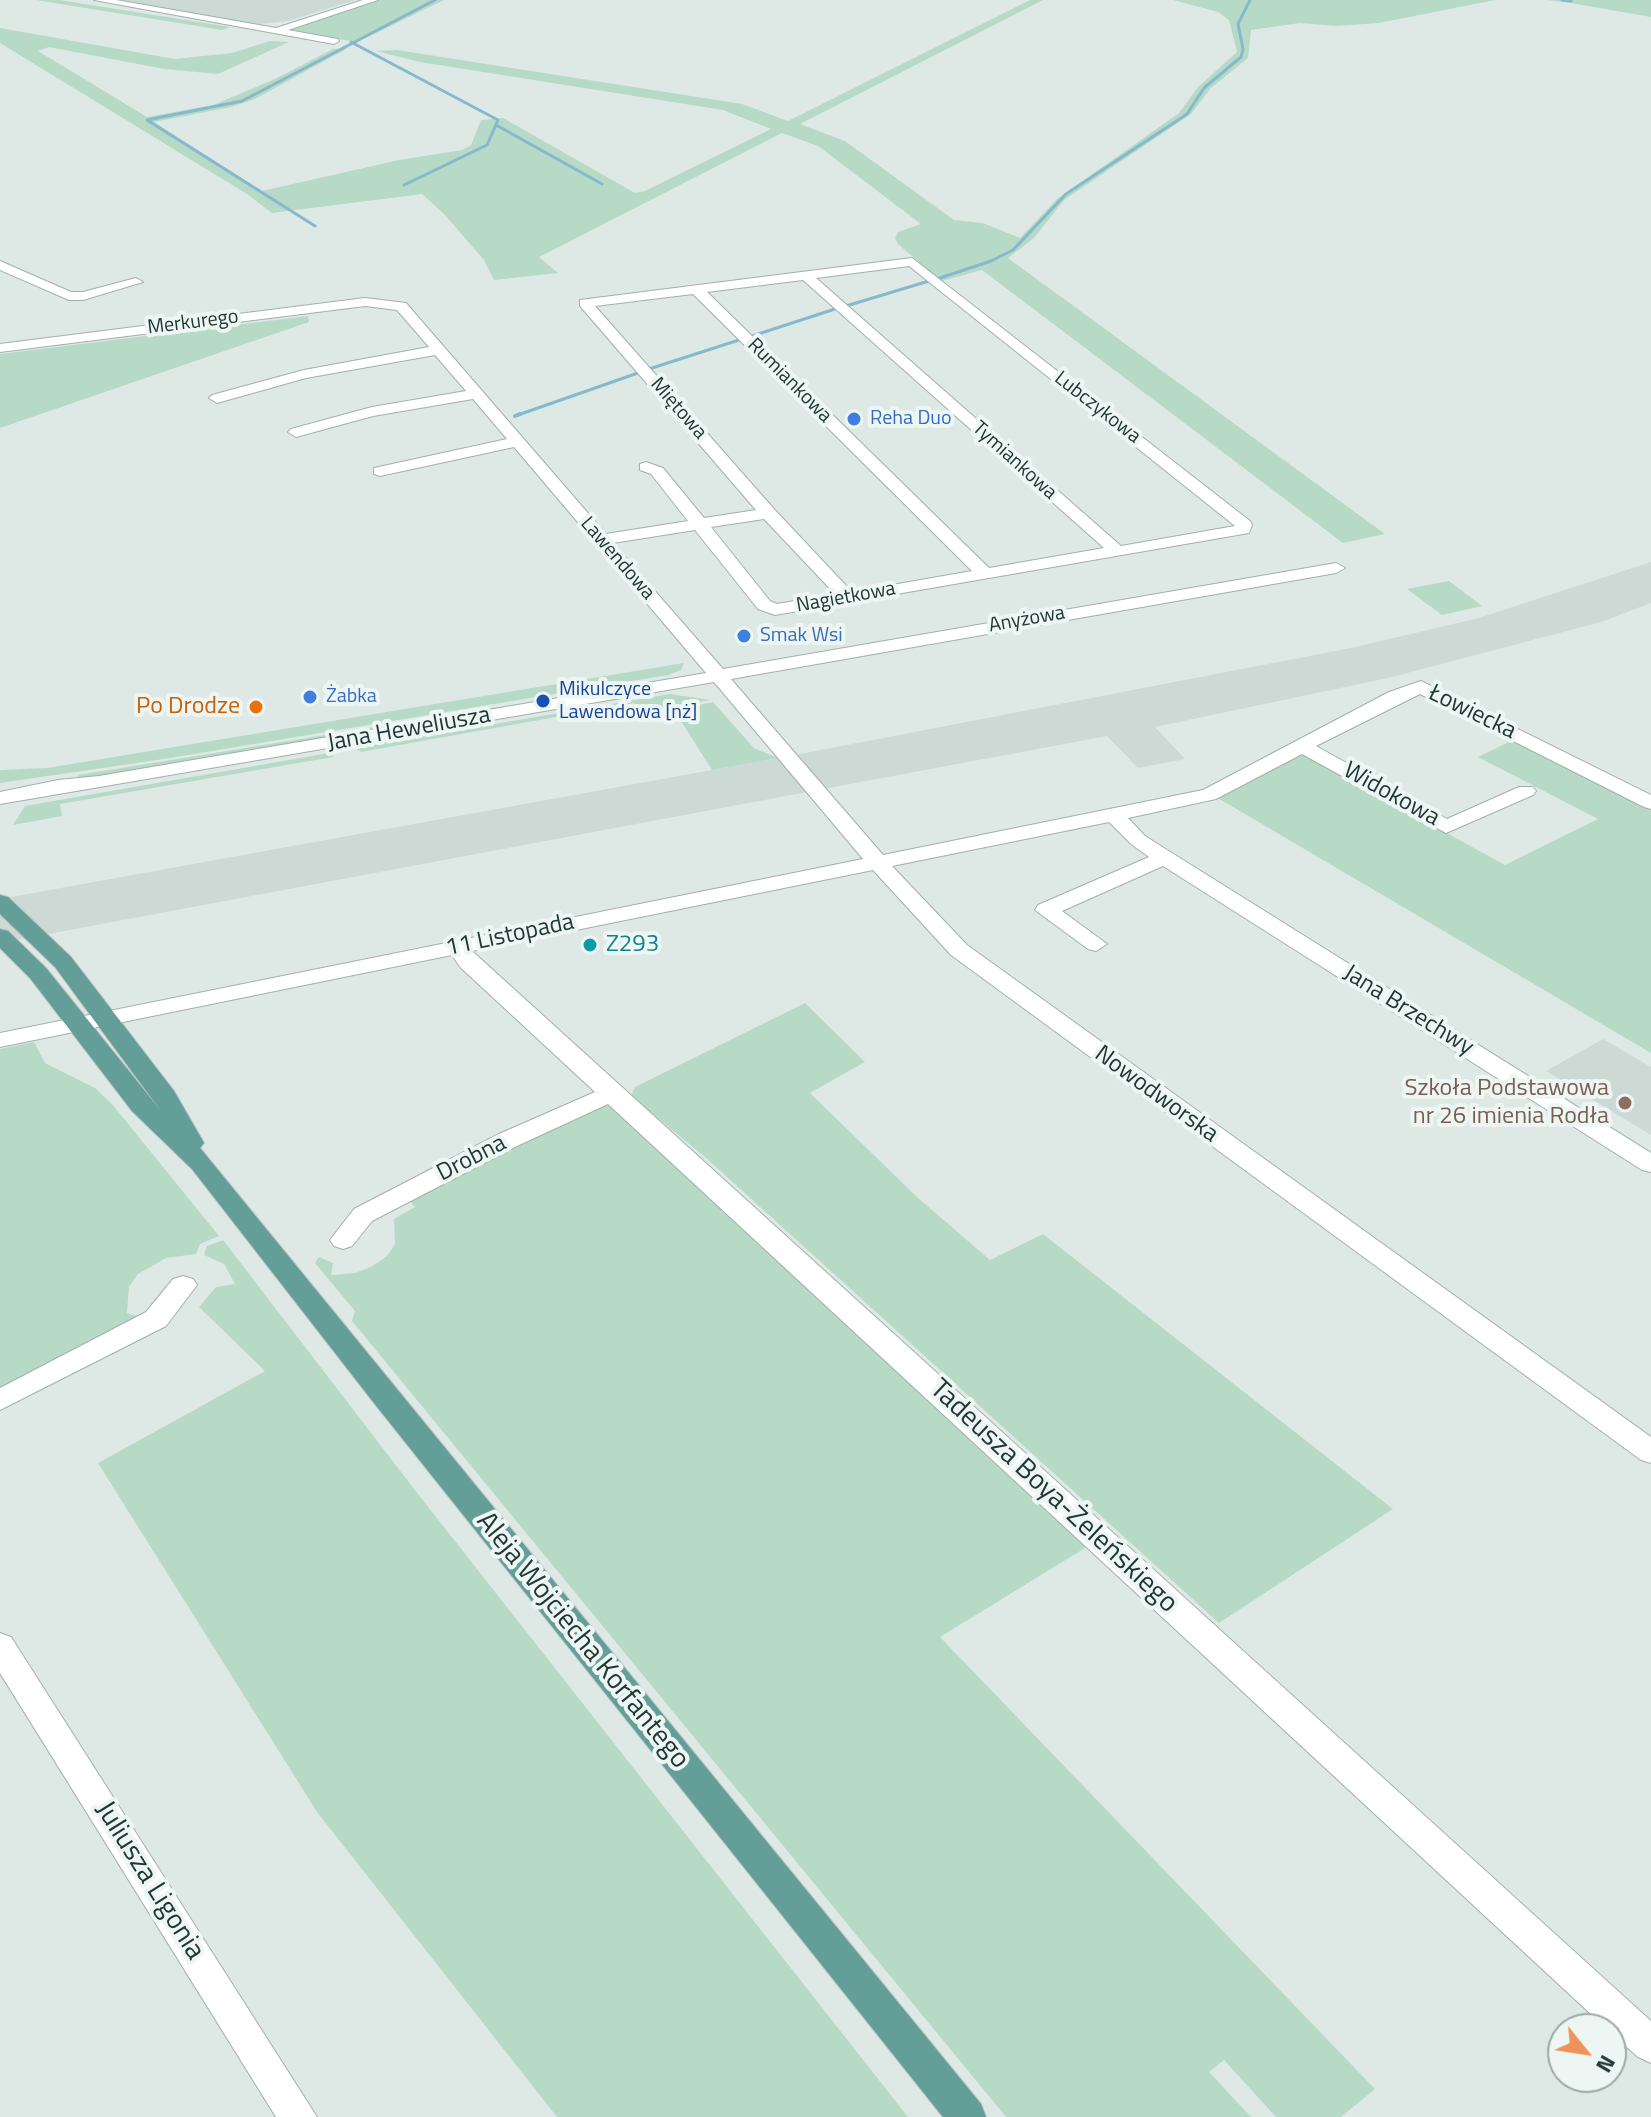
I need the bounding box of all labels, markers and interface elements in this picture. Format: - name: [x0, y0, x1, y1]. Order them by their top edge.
- street label: Merkurego: [146, 306, 240, 340]
- street label: Rumiankowa: [742, 334, 836, 428]
- street label: Lubczykowa: [1049, 367, 1145, 449]
- street label: Miętowa: [645, 373, 711, 445]
- place label: Reha Duo: [870, 407, 951, 431]
- marker: Reha Duo: [845, 410, 863, 428]
- street label: Tymiankowa: [967, 417, 1061, 505]
- street label: Lawendowa: [575, 513, 659, 605]
- street label: Nagietkowa: [795, 577, 897, 619]
- street label: Anyżowa: [987, 602, 1067, 638]
- place label: Smak Wsi: [760, 624, 843, 648]
- marker: Smak Wsi: [735, 627, 753, 645]
- place label: Mikulczyce Lawendowa [nż]: [559, 678, 697, 725]
- street label: Łowiecka: [1424, 680, 1520, 746]
- place label: Żabka: [326, 685, 377, 709]
- marker: Żabka: [301, 688, 319, 706]
- marker: Mikulczyce Lawendowa [nż]: [534, 692, 552, 710]
- place label: Po Drodze: [136, 693, 240, 721]
- marker: Po Drodze: [247, 698, 265, 716]
- street label: Jana Heweliusza: [325, 701, 493, 759]
- street label: Widokowa: [1338, 757, 1444, 833]
- street label: 11 Listopada: [443, 908, 577, 964]
- place label: Z293: [606, 931, 659, 959]
- marker: Z293: [581, 936, 599, 954]
- street label: Jana Brzechwy: [1337, 959, 1479, 1063]
- street label: Nowodworska: [1089, 1040, 1223, 1150]
- place label: Szkoła Podstawowa nr 26 imienia Rodła: [1405, 1075, 1609, 1131]
- marker: Szkoła Podstawowa nr 26 imienia Rodła: [1616, 1094, 1634, 1112]
- street label: Drobna: [433, 1129, 511, 1189]
- street label: Tadeusza Boya-Żeleńskiego: [922, 1373, 1184, 1621]
- street label: Aleja Wojciecha Korfantego: [468, 1506, 696, 1776]
- street label: Juliusza Ligonia: [87, 1796, 211, 1966]
- north arrow: [1547, 2013, 1627, 2093]
- text: N: [1588, 2049, 1625, 2079]

